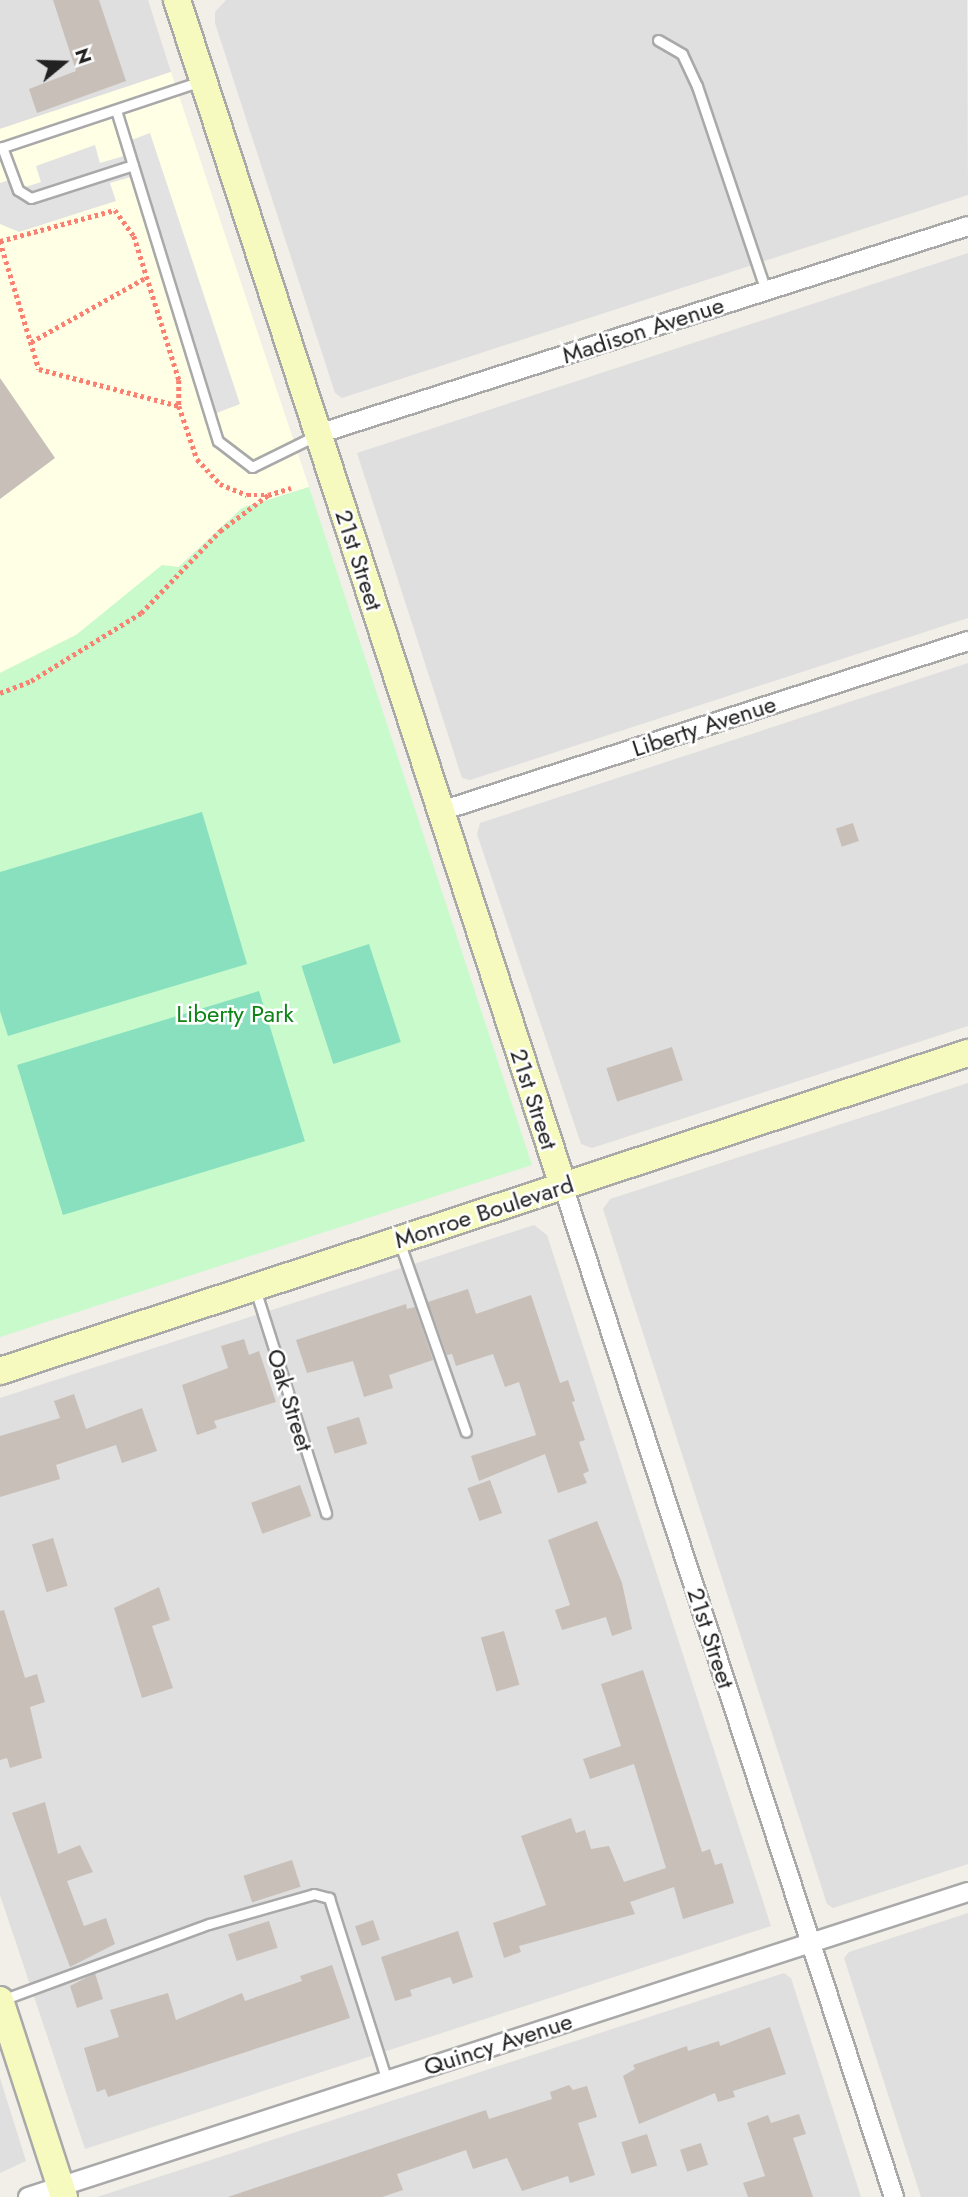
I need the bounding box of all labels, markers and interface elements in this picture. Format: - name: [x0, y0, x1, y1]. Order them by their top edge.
- north arrow: [28, 28, 98, 98]
- text: N: [68, 44, 99, 68]
- street label: Madison Avenue: [559, 290, 727, 370]
- street label: 21st Street: [329, 506, 389, 614]
- street label: Liberty Avenue: [628, 689, 780, 763]
- park label: Liberty Park: [176, 1000, 294, 1028]
- street label: 21st Street: [504, 1045, 564, 1153]
- street label: Monroe Boulevard: [391, 1170, 577, 1254]
- street label: Oak Street: [261, 1345, 319, 1455]
- street label: 21st Street: [681, 1584, 741, 1692]
- street label: Quincy Avenue: [420, 2006, 576, 2082]

